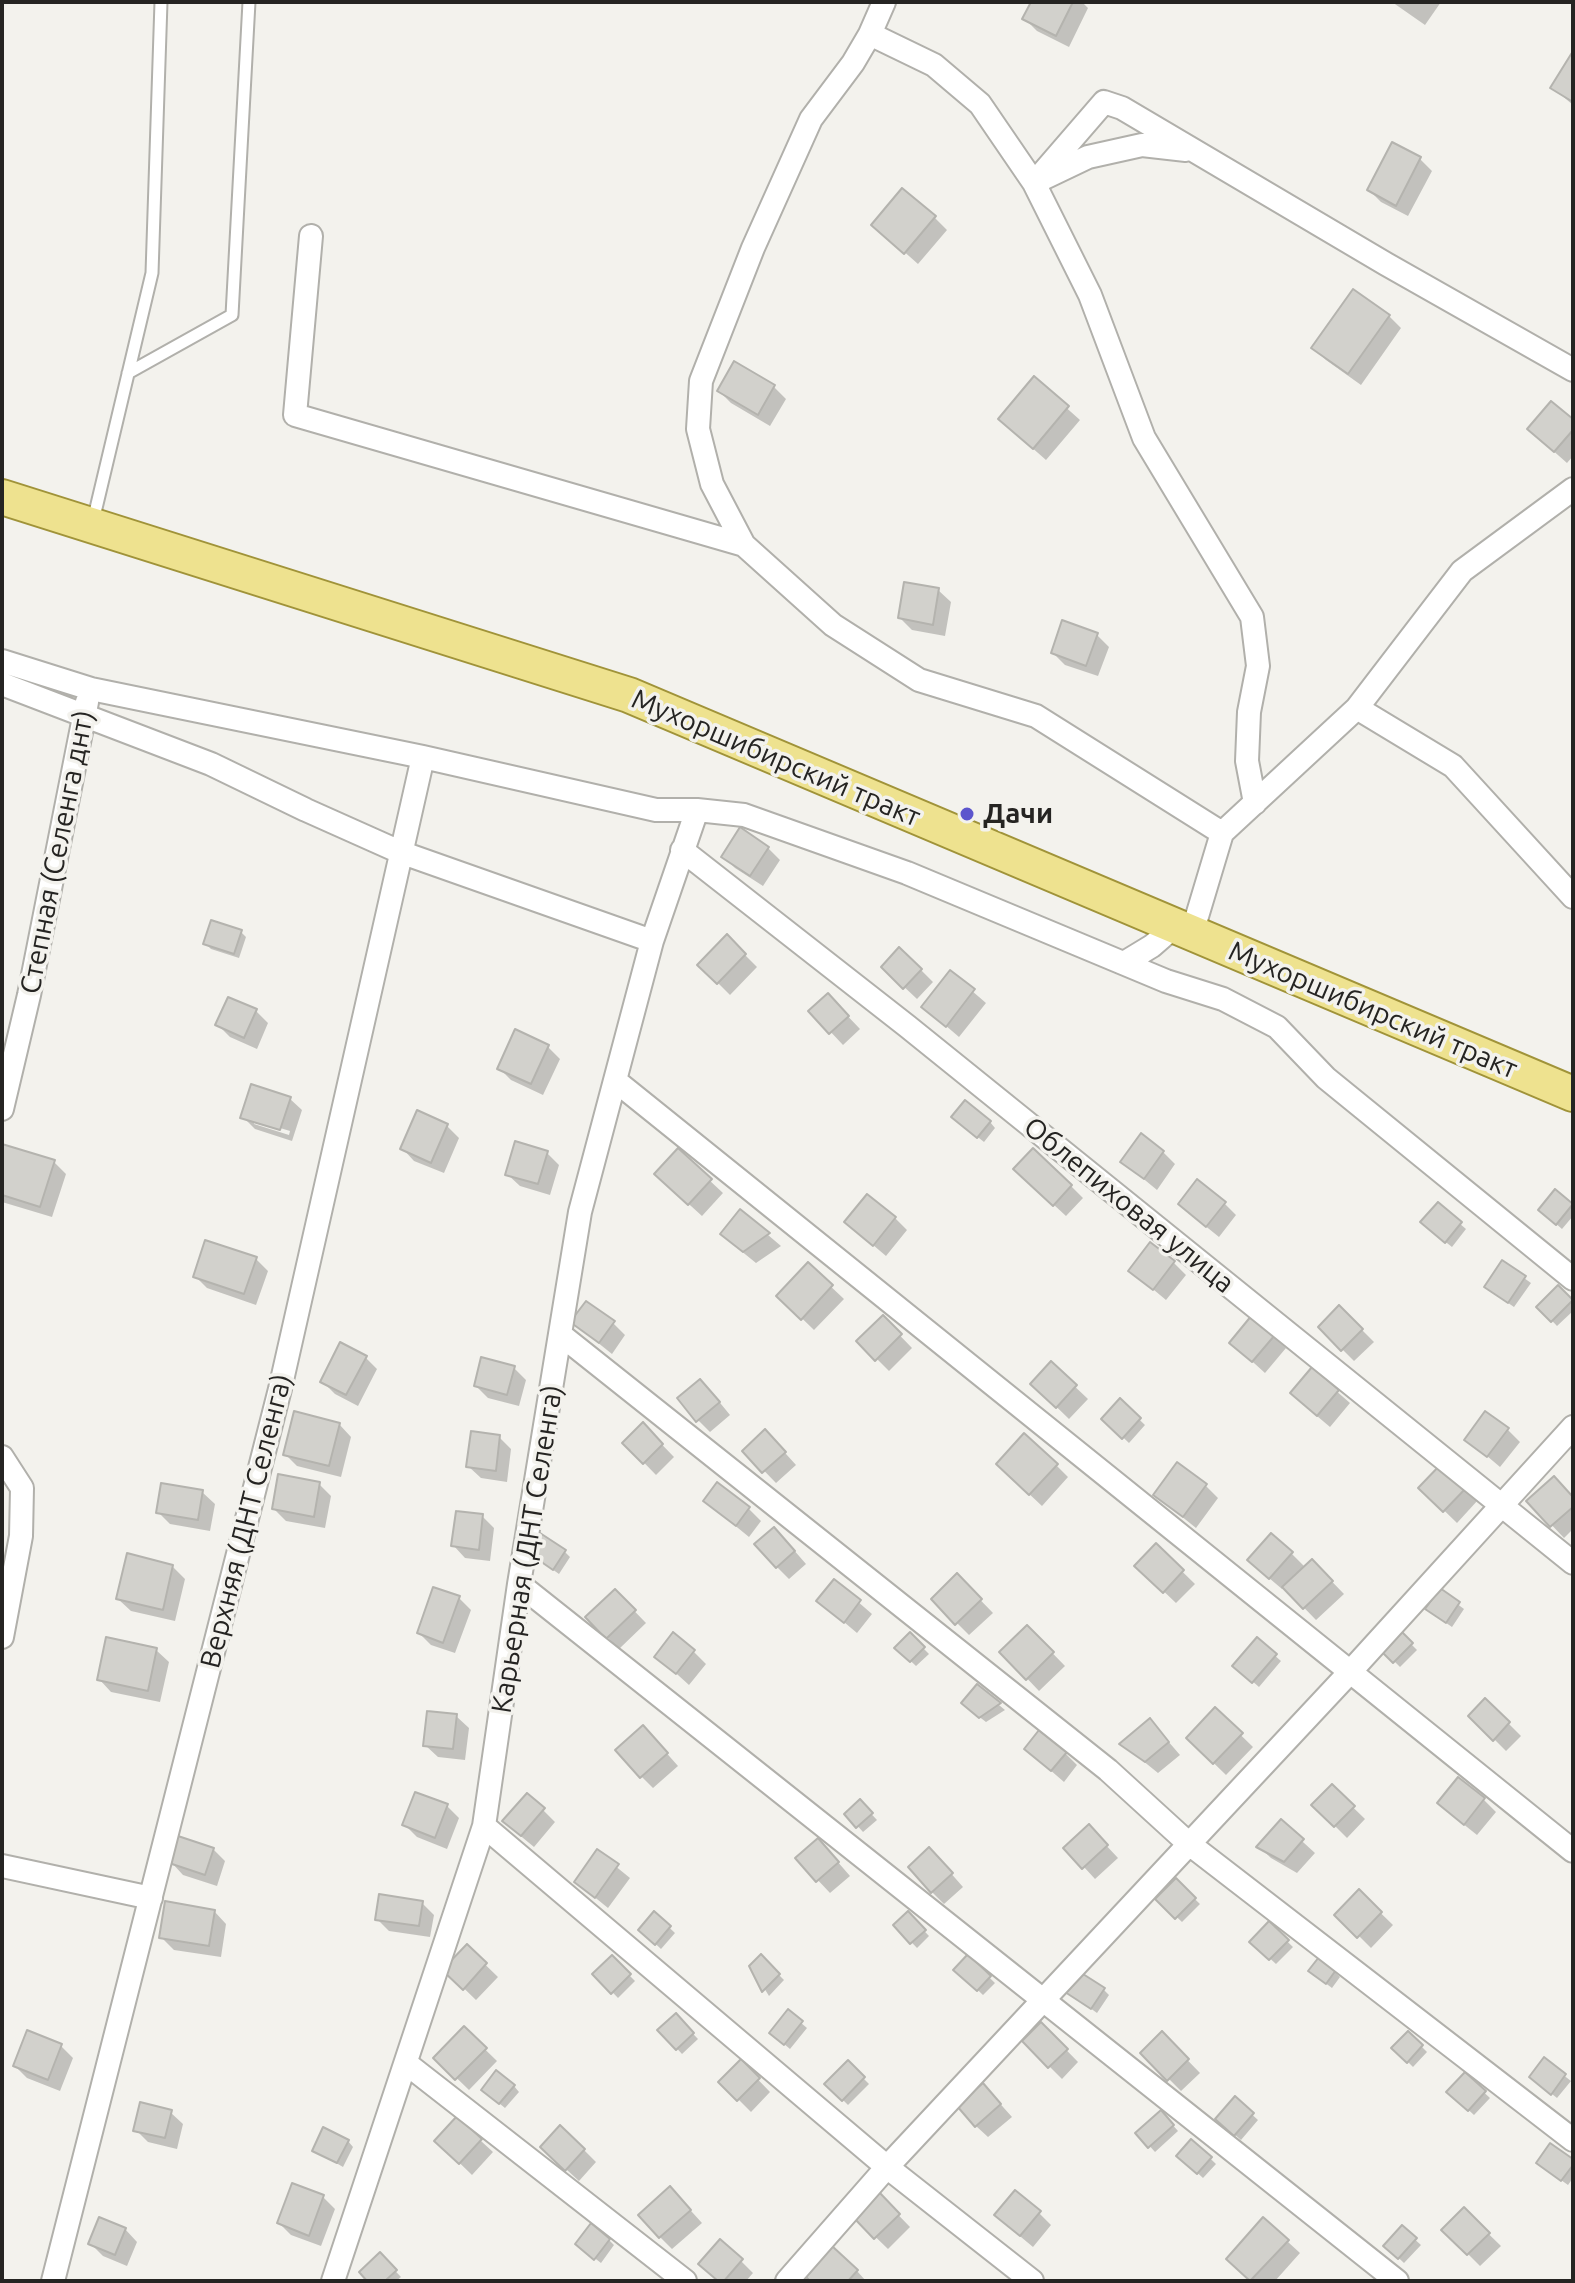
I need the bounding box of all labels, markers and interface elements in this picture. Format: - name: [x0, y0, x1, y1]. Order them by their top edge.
- street label: Мухоршибирский тракт: [627, 682, 925, 834]
- street label: Степная (Селенга днт): [13, 707, 101, 997]
- place label: Дачи: [983, 797, 1053, 831]
- marker: Дачи: [958, 805, 976, 823]
- street label: Мухоршибирский тракт: [1224, 934, 1522, 1086]
- street label: Облепиховая улица: [1017, 1110, 1241, 1300]
- street label: Верхняя (ДНТ Селенга): [193, 1370, 299, 1672]
- street label: Карьерная (ДНТ Селенга): [484, 1383, 570, 1715]

